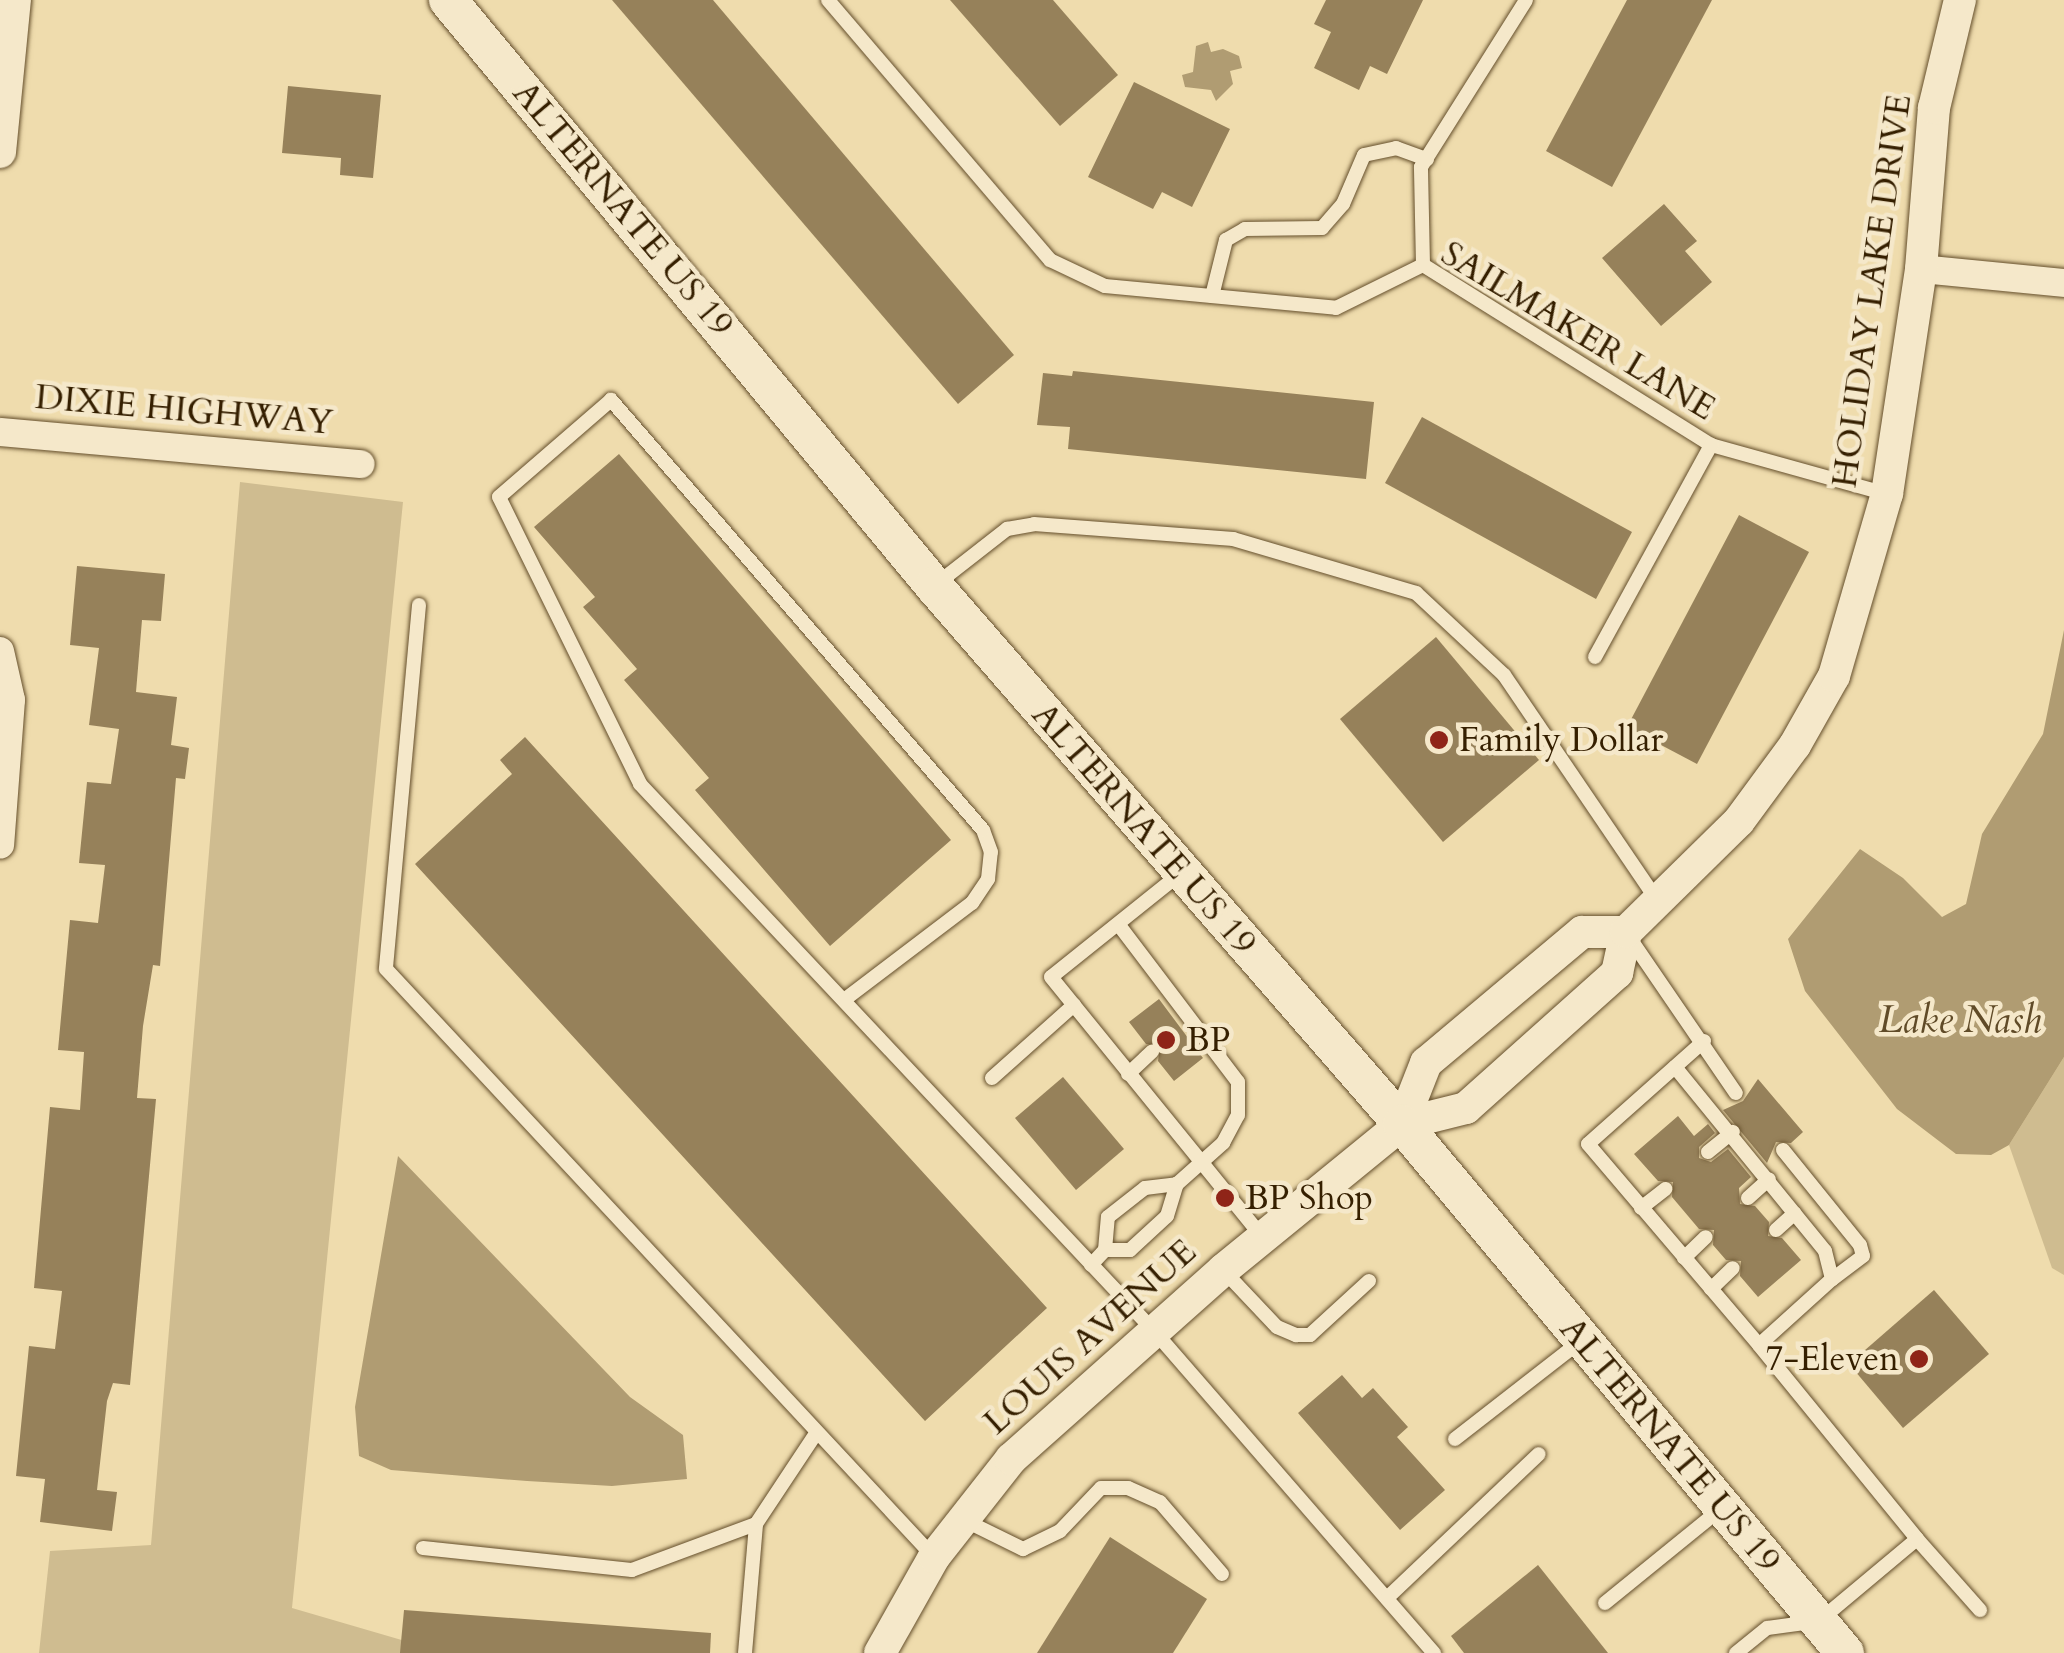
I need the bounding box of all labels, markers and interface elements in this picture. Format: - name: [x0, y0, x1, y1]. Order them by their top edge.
- street label: ALTERNATE US 19: [504, 73, 742, 345]
- street label: HOLIDAY LAKE DRIVE: [1824, 92, 1920, 490]
- street label: SAILMAKER LANE: [1433, 233, 1723, 429]
- street label: DIXIE HIGHWAY: [33, 376, 335, 444]
- street label: ALTERNATE US 19: [1023, 694, 1265, 964]
- place label: Family Dollar: [1459, 719, 1663, 761]
- marker: Family Dollar: [1428, 729, 1450, 751]
- water label: Lake Nash: [1878, 998, 2042, 1044]
- place label: BP: [1186, 1019, 1230, 1061]
- marker: BP: [1155, 1029, 1177, 1051]
- place label: BP Shop: [1245, 1177, 1373, 1219]
- marker: BP Shop: [1214, 1187, 1236, 1209]
- street label: LOUIS AVENUE: [975, 1231, 1205, 1443]
- street label: ALTERNATE US 19: [1551, 1309, 1789, 1581]
- place label: 7-Eleven: [1766, 1338, 1899, 1380]
- marker: 7-Eleven: [1908, 1348, 1930, 1370]

